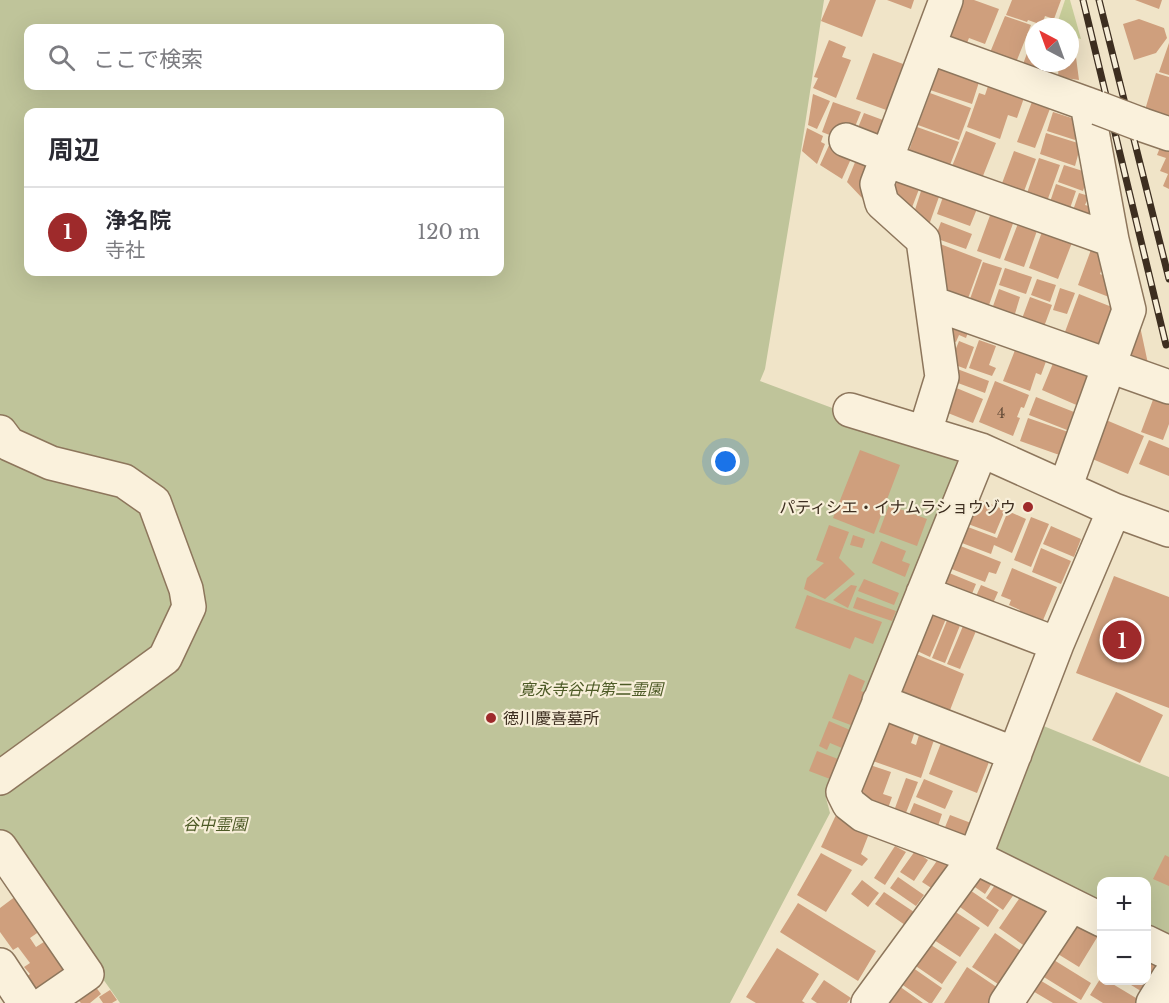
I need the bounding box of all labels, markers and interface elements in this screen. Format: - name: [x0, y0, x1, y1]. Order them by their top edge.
- north arrow: [1025, 18, 1079, 72]
- search box: [24, 24, 504, 90]
- icon: search: [45, 41, 78, 74]
- text: ここで検索: [93, 46, 203, 73]
- text: 周辺: [48, 134, 100, 166]
- text: 浄名院: [105, 207, 171, 234]
- text: 1: [63, 220, 72, 244]
- text: 120 m: [417, 220, 480, 244]
- text: 寺社: [105, 238, 145, 262]
- house number: 4: [997, 404, 1005, 422]
- your location: [711, 447, 740, 476]
- place label: パティシエ・イナムラショウゾウ: [779, 497, 1016, 517]
- marker: パティシエ・イナムラショウゾウ: [1021, 500, 1035, 514]
- pin: 1: [1102, 618, 1142, 662]
- park label: 寛永寺谷中第二霊園: [519, 679, 665, 699]
- place label: 徳川慶喜墓所: [503, 708, 599, 728]
- marker: 徳川慶喜墓所: [484, 711, 498, 725]
- park label: 谷中霊園: [183, 814, 249, 834]
- map controls: [1097, 877, 1151, 985]
- button: +: [1097, 877, 1151, 931]
- button: −: [1097, 931, 1151, 985]

